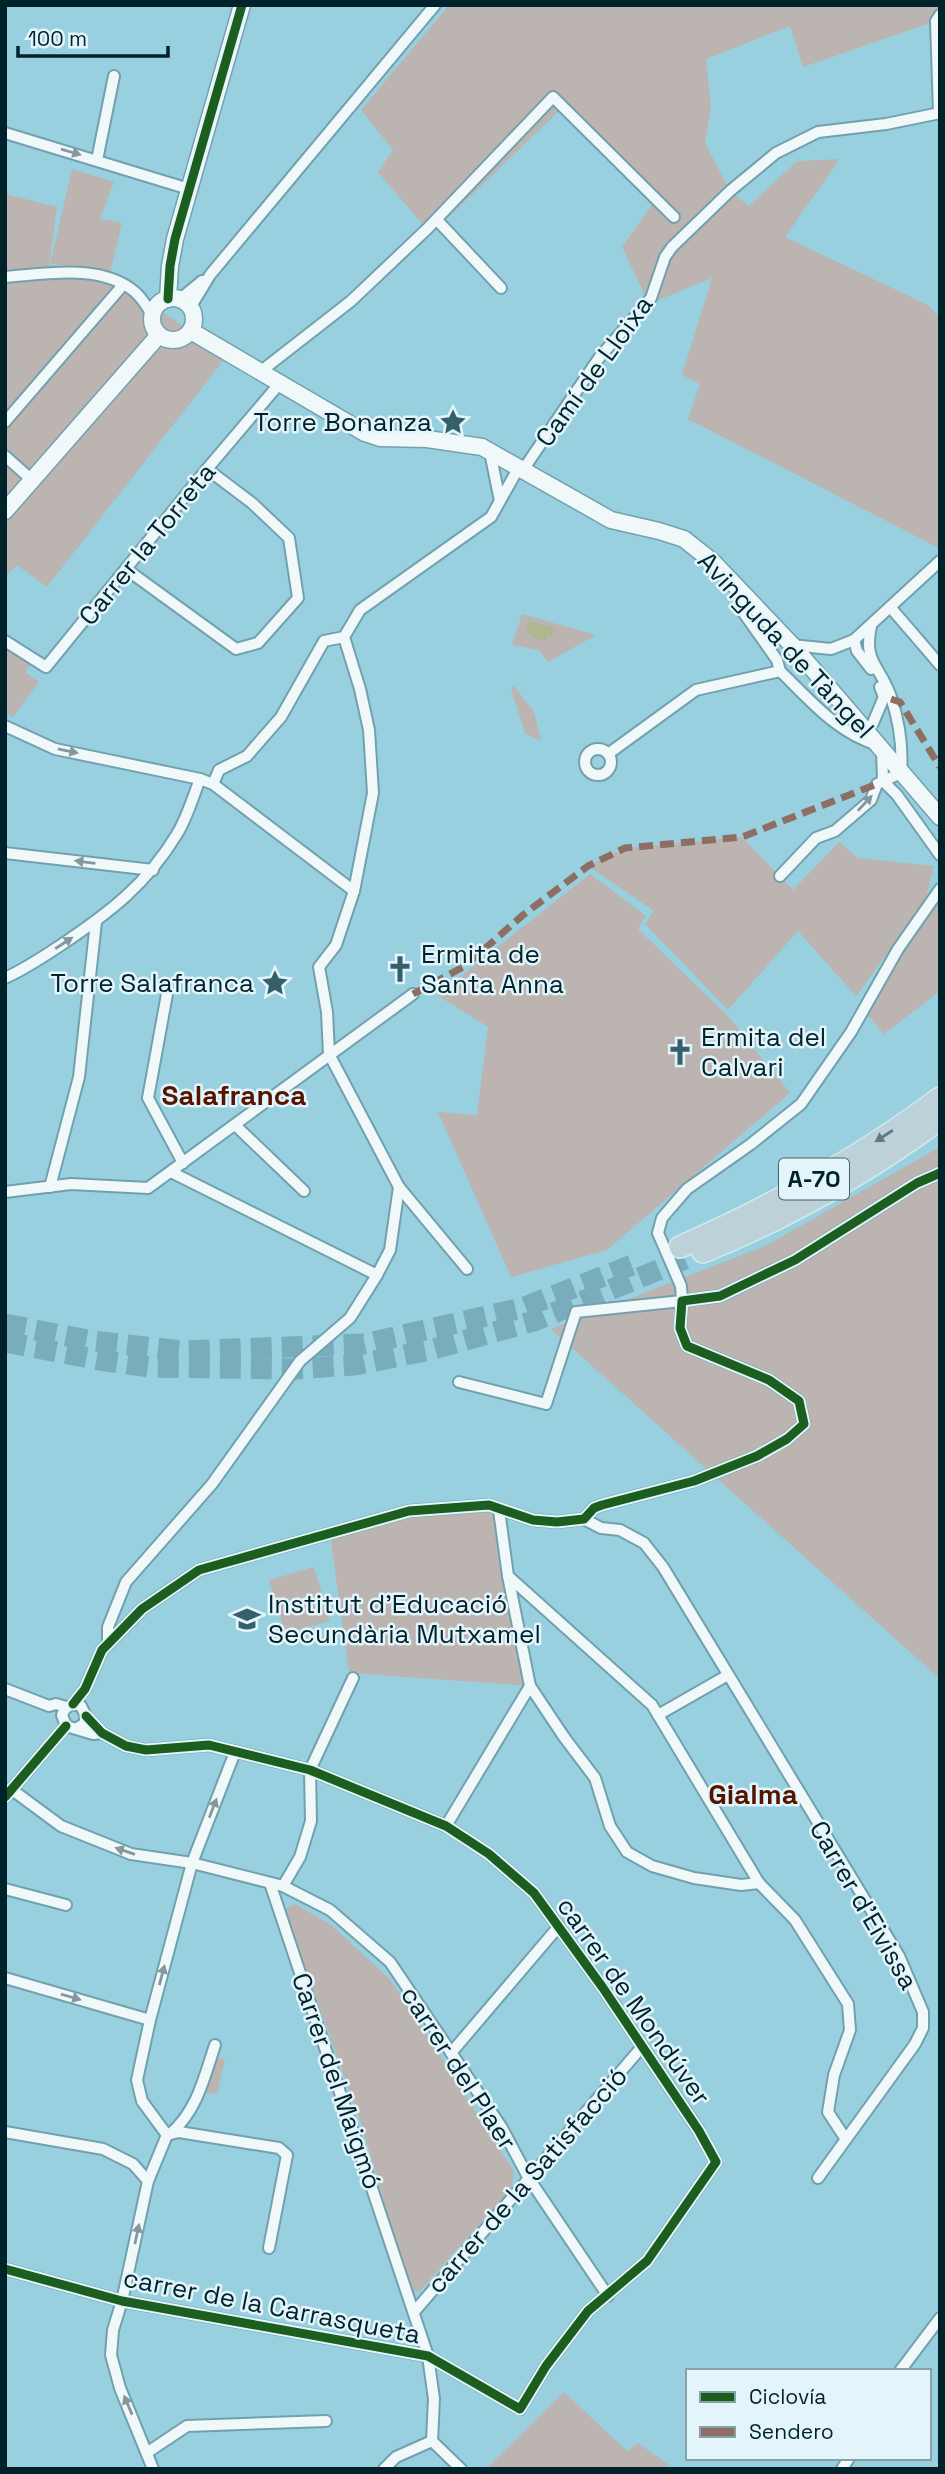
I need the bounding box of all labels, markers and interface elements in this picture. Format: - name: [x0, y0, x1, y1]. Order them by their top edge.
- scale bar: [18, 14, 168, 58]
- text: 100 m: [28, 25, 87, 52]
- one-way arrow: [61, 148, 82, 158]
- street label: Camí de Lloixa: [528, 289, 660, 453]
- place label: Torre Bonanza: [254, 405, 432, 439]
- place icon: Torre Bonanza: [438, 407, 468, 437]
- street label: Carrer la Torreta: [71, 456, 223, 632]
- street label: Avinguda de Tàngel: [690, 544, 882, 746]
- one-way arrow: [57, 746, 79, 757]
- one-way arrow: [857, 794, 873, 812]
- one-way arrow: [74, 857, 96, 868]
- one-way arrow: [55, 936, 73, 950]
- place label: Ermita de Santa Anna: [421, 937, 564, 1001]
- church icon: Ermita de Santa Anna: [385, 954, 415, 984]
- place label: Torre Salafranca: [50, 966, 254, 1000]
- place icon: Torre Salafranca: [260, 968, 290, 998]
- place label: Ermita del Calvari: [701, 1020, 826, 1084]
- church icon: Ermita del Calvari: [665, 1037, 695, 1067]
- district label: Salafranca: [162, 1077, 306, 1113]
- one-way arrow: [874, 1130, 893, 1143]
- road number: A-70: [779, 1158, 849, 1199]
- place label: Institut d'Educació Secundària Mutxamel: [268, 1587, 541, 1651]
- school or university icon: Institut d'Educació Secundària Mutxamel: [232, 1604, 262, 1634]
- district label: Gialma: [708, 1776, 798, 1812]
- one-way arrow: [208, 1797, 219, 1818]
- street label: Carrer d'Eivissa: [802, 1814, 926, 1996]
- one-way arrow: [115, 1845, 136, 1856]
- street label: carrer de Mondúver: [549, 1890, 719, 2112]
- one-way arrow: [157, 1964, 168, 1986]
- street label: Carrer del Maigmó: [284, 1968, 390, 2194]
- street label: carrer del Plaer: [393, 1980, 525, 2156]
- one-way arrow: [61, 1992, 82, 2002]
- street label: carrer de la Satisfacció: [419, 2060, 635, 2300]
- one-way arrow: [131, 2223, 142, 2245]
- street label: carrer de la Carrasqueta: [120, 2260, 424, 2352]
- legend: [686, 2369, 931, 2460]
- text: Ciclovía: [749, 2383, 826, 2410]
- one-way arrow: [122, 2395, 133, 2416]
- text: Sendero: [749, 2418, 834, 2445]

